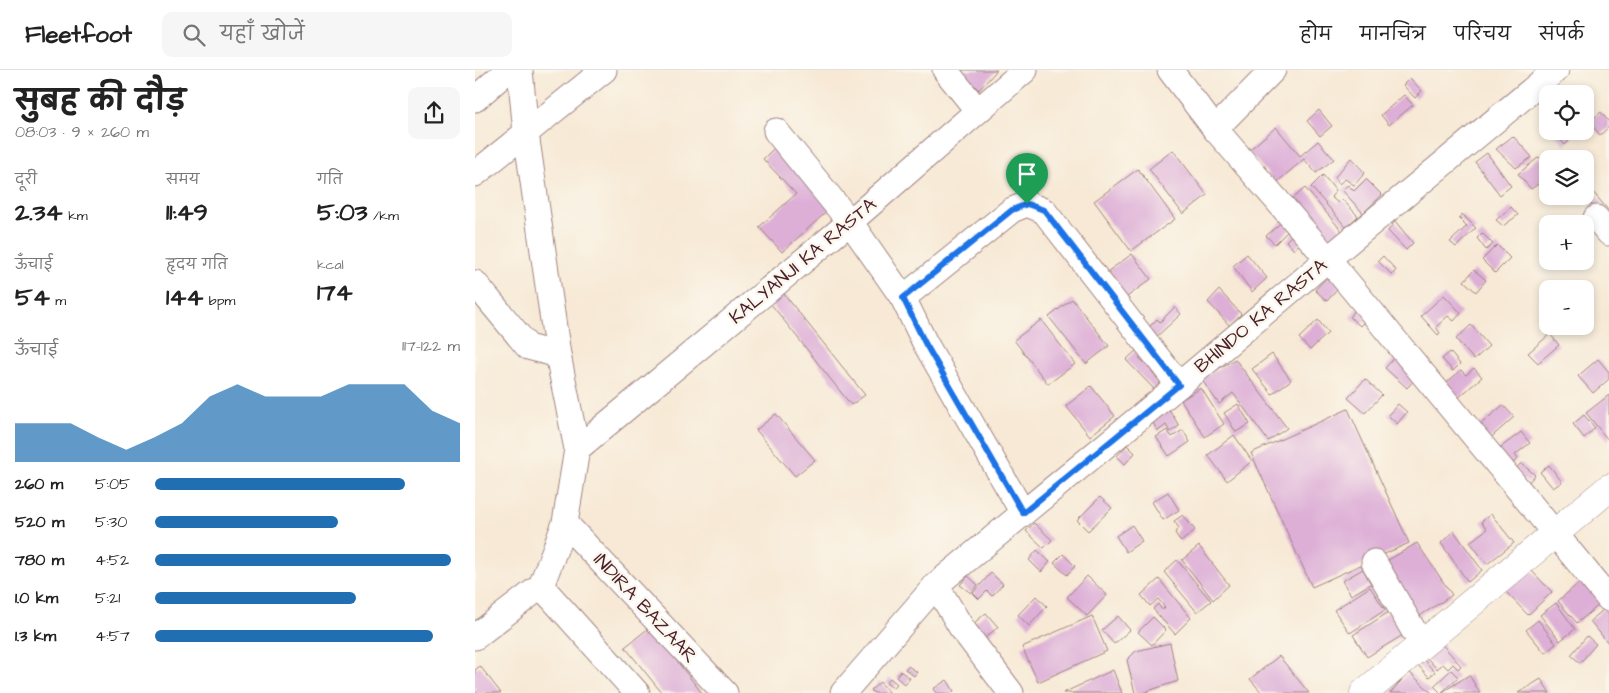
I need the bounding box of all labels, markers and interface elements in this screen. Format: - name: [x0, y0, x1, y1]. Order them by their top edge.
- search box: [162, 12, 512, 57]
- text: Fleetfoot: [25, 18, 132, 52]
- icon: search: [180, 21, 208, 49]
- text: यहाँ खोजें: [220, 21, 304, 48]
- text: होम: [1300, 22, 1332, 47]
- text: मानचित्र: [1360, 22, 1426, 47]
- text: परिचय: [1454, 22, 1511, 47]
- text: संपर्क: [1539, 22, 1584, 47]
- text: सुबह की दौड़: [15, 82, 186, 121]
- map controls: [1539, 85, 1594, 335]
- button: locate: [1539, 85, 1594, 140]
- button: share: [408, 87, 460, 139]
- text: 08:03 · 9 × 260 m: [15, 121, 149, 143]
- button: layers: [1539, 150, 1594, 205]
- pin: [1006, 153, 1048, 204]
- icon: arrive: [1013, 160, 1041, 188]
- text: दूरी: [15, 170, 37, 190]
- text: समय: [166, 170, 199, 190]
- text: गति: [317, 170, 342, 190]
- street label: KALYANJI KA RASTA: [724, 191, 882, 331]
- text: 2.34: [15, 195, 63, 230]
- text: 11:49: [166, 195, 208, 230]
- text: 5:03: [317, 195, 367, 230]
- text: km: [63, 206, 88, 226]
- text: /km: [367, 206, 399, 226]
- button: +: [1539, 215, 1594, 270]
- street label: BHINDO KA RASTA: [1189, 252, 1333, 380]
- text: ऊँचाई: [15, 255, 53, 275]
- text: हृदय गति: [166, 255, 227, 275]
- text: kcal: [317, 255, 344, 275]
- text: 174: [317, 275, 353, 310]
- text: 54: [15, 280, 50, 315]
- text: 144: [166, 280, 203, 315]
- button: −: [1539, 280, 1594, 335]
- text: m: [50, 291, 66, 311]
- text: bpm: [203, 291, 235, 311]
- text: 117–122 m: [402, 335, 460, 357]
- text: ऊँचाई: [15, 339, 58, 361]
- text: 260 m: [15, 473, 63, 495]
- text: 5:05: [95, 473, 130, 495]
- text: 520 m: [15, 511, 64, 533]
- text: 5:30: [95, 511, 127, 533]
- street label: INDIRA BAZAAR: [587, 547, 703, 669]
- text: 780 m: [15, 549, 64, 571]
- text: 4:52: [95, 549, 129, 571]
- text: 1.0 km: [15, 587, 58, 609]
- text: 5:21: [95, 587, 120, 609]
- text: 1.3 km: [15, 625, 56, 647]
- text: 4:57: [95, 625, 130, 647]

